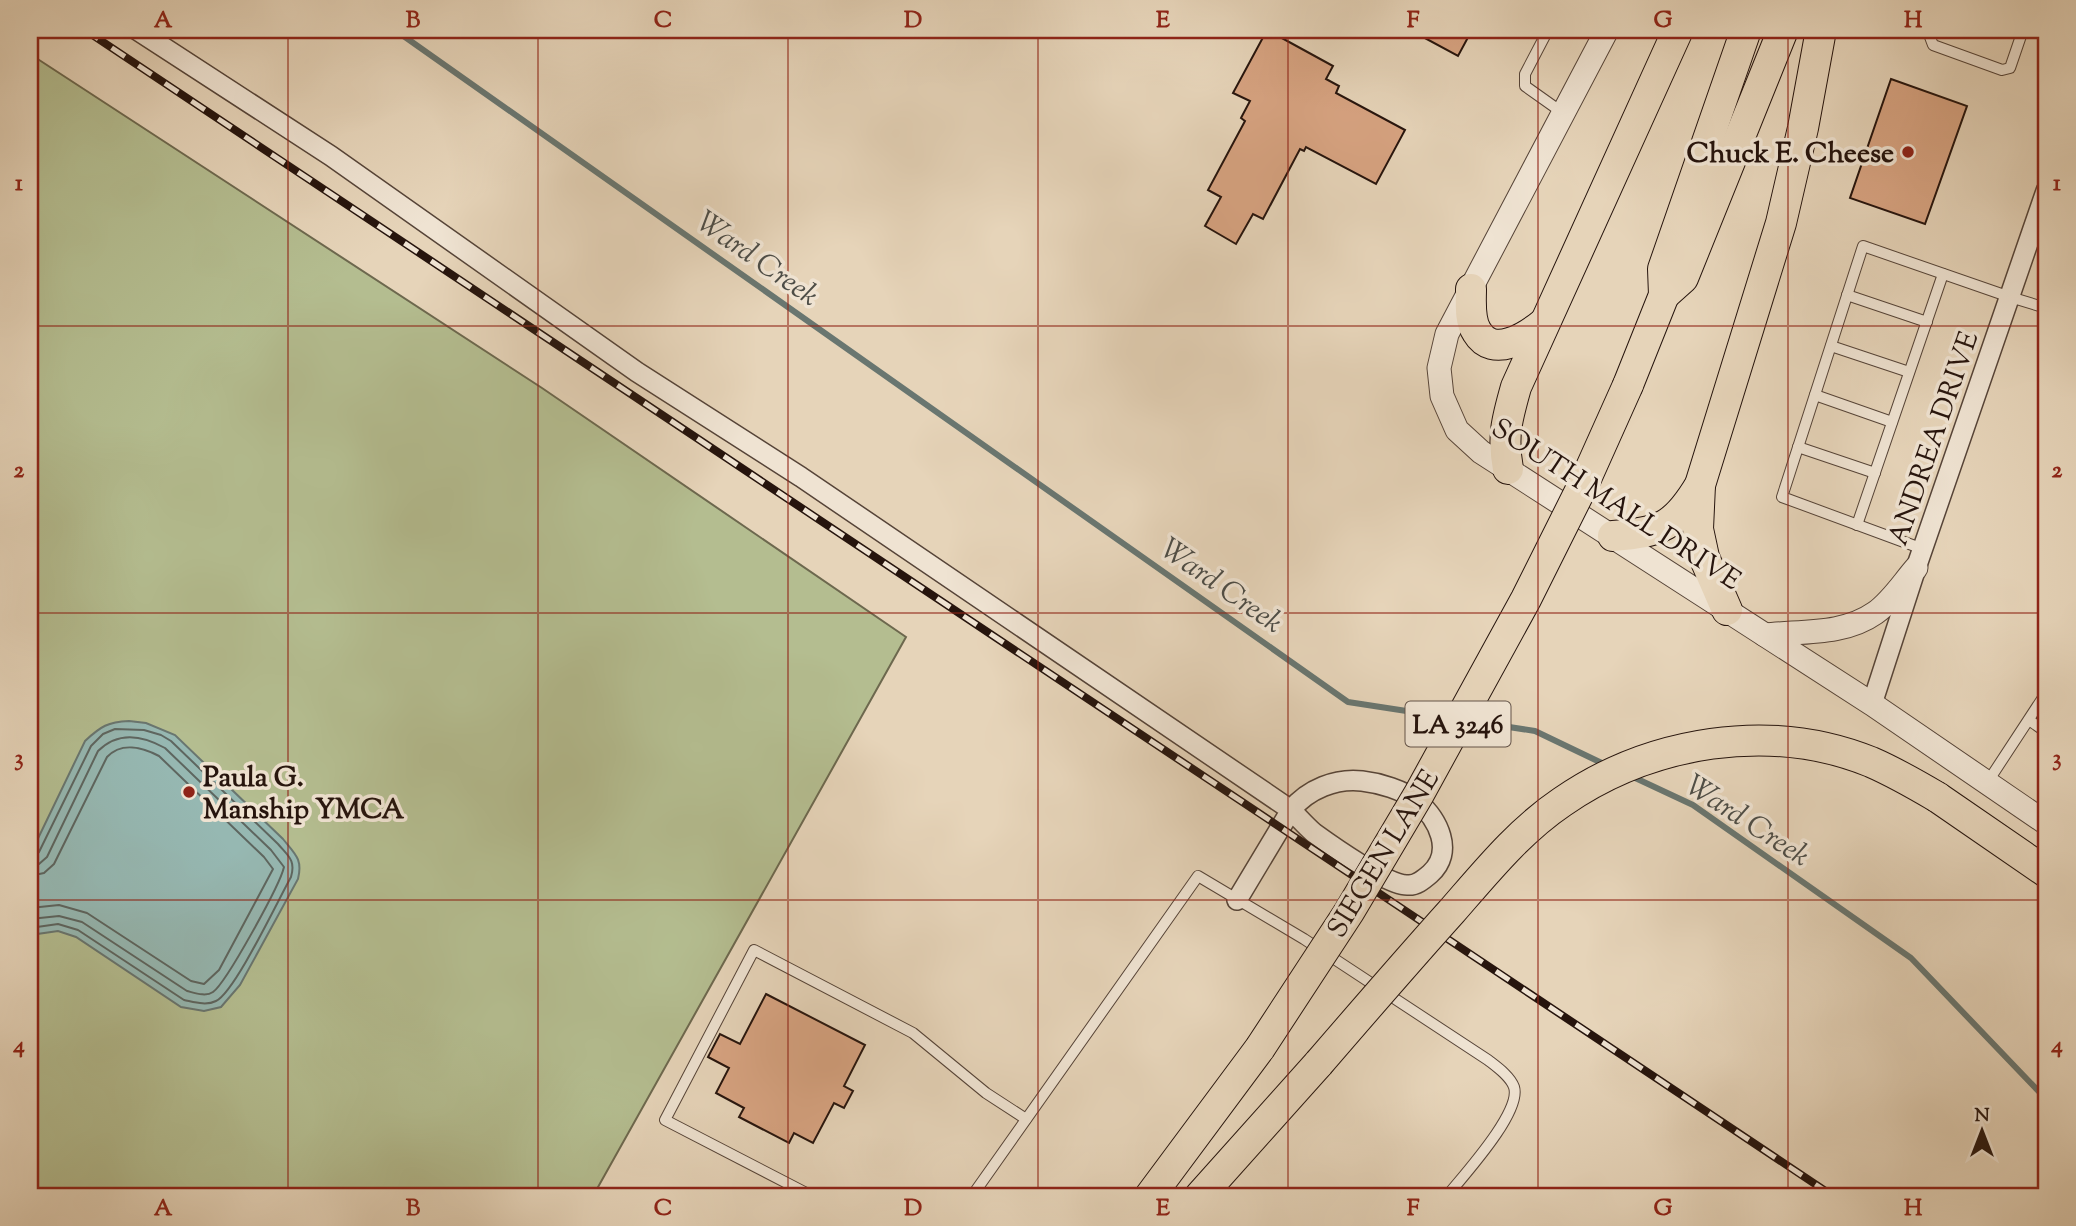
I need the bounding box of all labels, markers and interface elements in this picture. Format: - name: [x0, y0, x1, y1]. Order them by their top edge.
- text: A: [154, 5, 173, 38]
- text: B: [406, 5, 421, 38]
- text: C: [654, 5, 672, 38]
- text: D: [904, 5, 922, 38]
- text: E: [1156, 5, 1170, 38]
- text: F: [1407, 5, 1420, 38]
- text: G: [1654, 5, 1673, 38]
- text: H: [1904, 5, 1923, 38]
- place label: Chuck E. Cheese: [1687, 135, 1894, 175]
- marker: Chuck E. Cheese: [1900, 144, 1916, 160]
- text: 1: [15, 168, 23, 201]
- text: 1: [2053, 168, 2061, 201]
- water label: Ward Creek: [686, 202, 827, 318]
- street label: ANDREA DRIVE: [1879, 327, 1990, 551]
- street label: SOUTH MALL DRIVE: [1483, 410, 1748, 601]
- text: 2: [14, 455, 25, 488]
- text: 2: [2052, 455, 2063, 488]
- water label: Ward Creek: [1150, 529, 1291, 645]
- road number: LA 3246: [1406, 702, 1510, 746]
- text: 3: [14, 743, 24, 776]
- text: 3: [2052, 743, 2062, 776]
- place label: Paula G. Manship YMCA: [203, 759, 405, 831]
- street label: SIEGEN LANE: [1319, 763, 1451, 946]
- water label: Ward Creek: [1675, 765, 1818, 879]
- marker: Paula G. Manship YMCA: [181, 784, 197, 800]
- text: 4: [12, 1030, 25, 1063]
- text: 4: [2050, 1030, 2063, 1063]
- north arrow: [1946, 1096, 2016, 1166]
- text: N: [1974, 1103, 1990, 1130]
- text: A: [154, 1193, 173, 1226]
- text: B: [406, 1193, 421, 1226]
- text: C: [654, 1193, 672, 1226]
- text: D: [904, 1193, 922, 1226]
- text: E: [1156, 1193, 1170, 1226]
- text: F: [1407, 1193, 1420, 1226]
- text: G: [1654, 1193, 1673, 1226]
- text: H: [1904, 1193, 1923, 1226]

